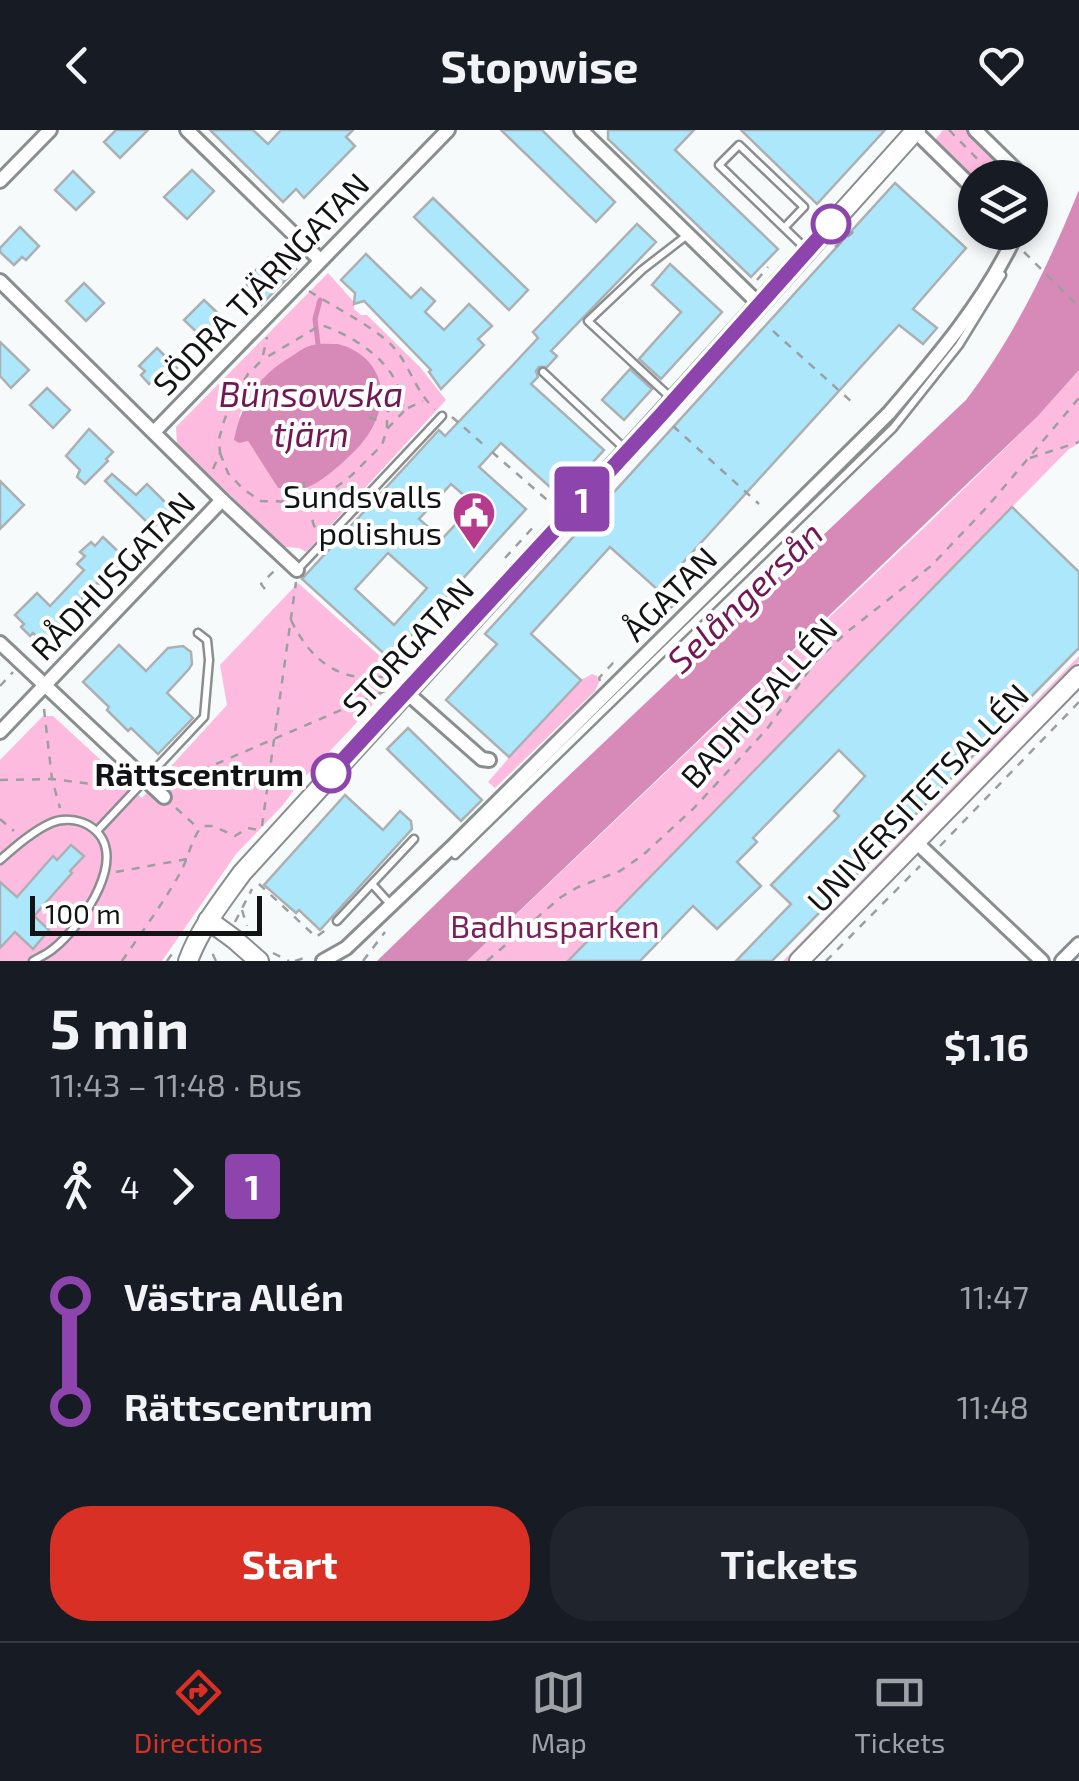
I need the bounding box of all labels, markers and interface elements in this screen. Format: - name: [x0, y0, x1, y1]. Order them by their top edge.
- icon: back: [50, 38, 105, 93]
- text: Stopwise: [441, 38, 638, 92]
- icon: heart: [974, 38, 1029, 93]
- map controls: [958, 160, 1048, 250]
- button: layers: [958, 160, 1048, 250]
- street label: SÖDRA TJÄRNGATAN: [144, 164, 376, 402]
- unlabelled marker: [812, 205, 850, 243]
- water label: Bünsowska tjärn: [219, 372, 403, 454]
- line badge: 1: [550, 466, 614, 532]
- place label: Sundsvalls polishus: [283, 476, 442, 551]
- text: 1: [574, 478, 590, 520]
- street label: RÅDHUSGATAN: [22, 483, 202, 667]
- public building icon: Sundsvalls polishus: [451, 490, 497, 551]
- water label: Selångersån: [658, 512, 830, 680]
- street label: ÅGATAN: [614, 538, 724, 648]
- street label: STORGATAN: [334, 569, 480, 723]
- street label: BADHUSALLÉN: [672, 609, 844, 795]
- street label: UNIVERSITETSALLÉN: [798, 675, 1036, 919]
- place label: Rättscentrum: [95, 754, 304, 792]
- marker: Rättscentrum: [312, 754, 350, 792]
- scale bar: [30, 891, 262, 936]
- text: 100 m: [45, 896, 121, 930]
- park label: Badhusparken: [450, 906, 660, 944]
- text: 5 min: [50, 994, 189, 1060]
- text: $1.16: [944, 1023, 1029, 1069]
- text: 11:43 – 11:48 · Bus: [50, 1065, 302, 1103]
- icon: walk: [50, 1159, 105, 1214]
- icon: forward: [155, 1159, 210, 1214]
- text: 1: [245, 1165, 260, 1207]
- text: 4: [120, 1167, 140, 1205]
- text: Västra Allén: [124, 1273, 344, 1319]
- text: 11:47: [960, 1277, 1029, 1315]
- text: Rättscentrum: [124, 1383, 373, 1429]
- text: 11:48: [957, 1387, 1029, 1425]
- button: Start: [50, 1506, 530, 1621]
- button: Tickets: [550, 1506, 1029, 1621]
- tab: Directions: [134, 1665, 263, 1759]
- tab: Map: [531, 1665, 587, 1759]
- tab: Tickets: [854, 1665, 945, 1759]

